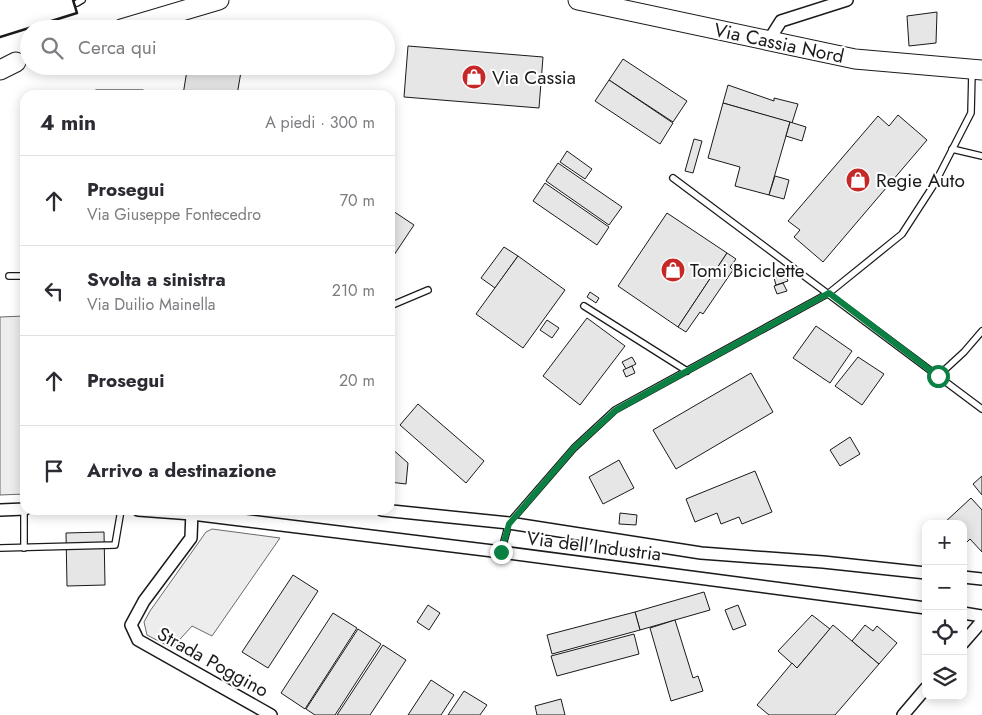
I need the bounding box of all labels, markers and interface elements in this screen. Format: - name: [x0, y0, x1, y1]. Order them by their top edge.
- street label: Via Cassia Nord: [712, 16, 846, 70]
- search box: [20, 20, 395, 75]
- icon: search: [38, 34, 66, 62]
- text: Cerca qui: [78, 34, 157, 61]
- shop icon: Via Cassia: [461, 64, 487, 90]
- place label: Via Cassia: [492, 64, 576, 91]
- text: 4 min: [40, 108, 96, 138]
- text: A piedi · 300 m: [265, 111, 375, 134]
- shop icon: Regie Auto: [845, 167, 871, 193]
- place label: Regie Auto: [876, 167, 965, 194]
- text: Prosegui: [87, 176, 165, 203]
- icon: ahead: [40, 187, 68, 215]
- text: 70 m: [340, 189, 375, 212]
- text: Via Giuseppe Fontecedro: [87, 203, 261, 226]
- shop icon: Tomi Biciclette: [660, 257, 686, 283]
- place label: Tomi Biciclette: [690, 257, 805, 284]
- text: Svolta a sinistra: [87, 266, 226, 293]
- icon: left: [40, 277, 68, 305]
- text: 210 m: [332, 279, 375, 302]
- text: Via Duilio Mainella: [87, 293, 216, 316]
- route start: [927, 365, 950, 388]
- icon: ahead: [40, 367, 68, 395]
- text: Prosegui: [87, 367, 165, 394]
- text: 20 m: [339, 369, 375, 392]
- icon: arrive: [40, 457, 68, 485]
- text: Arrivo a destinazione: [87, 457, 276, 484]
- map controls: [922, 520, 967, 700]
- button: +: [922, 520, 967, 565]
- street label: Via dell'Industria: [525, 524, 663, 568]
- route end: [490, 541, 513, 564]
- button: −: [922, 565, 967, 610]
- button: locate: [922, 610, 967, 655]
- street label: Strada Poggino: [152, 620, 274, 704]
- button: layers: [922, 655, 967, 700]

